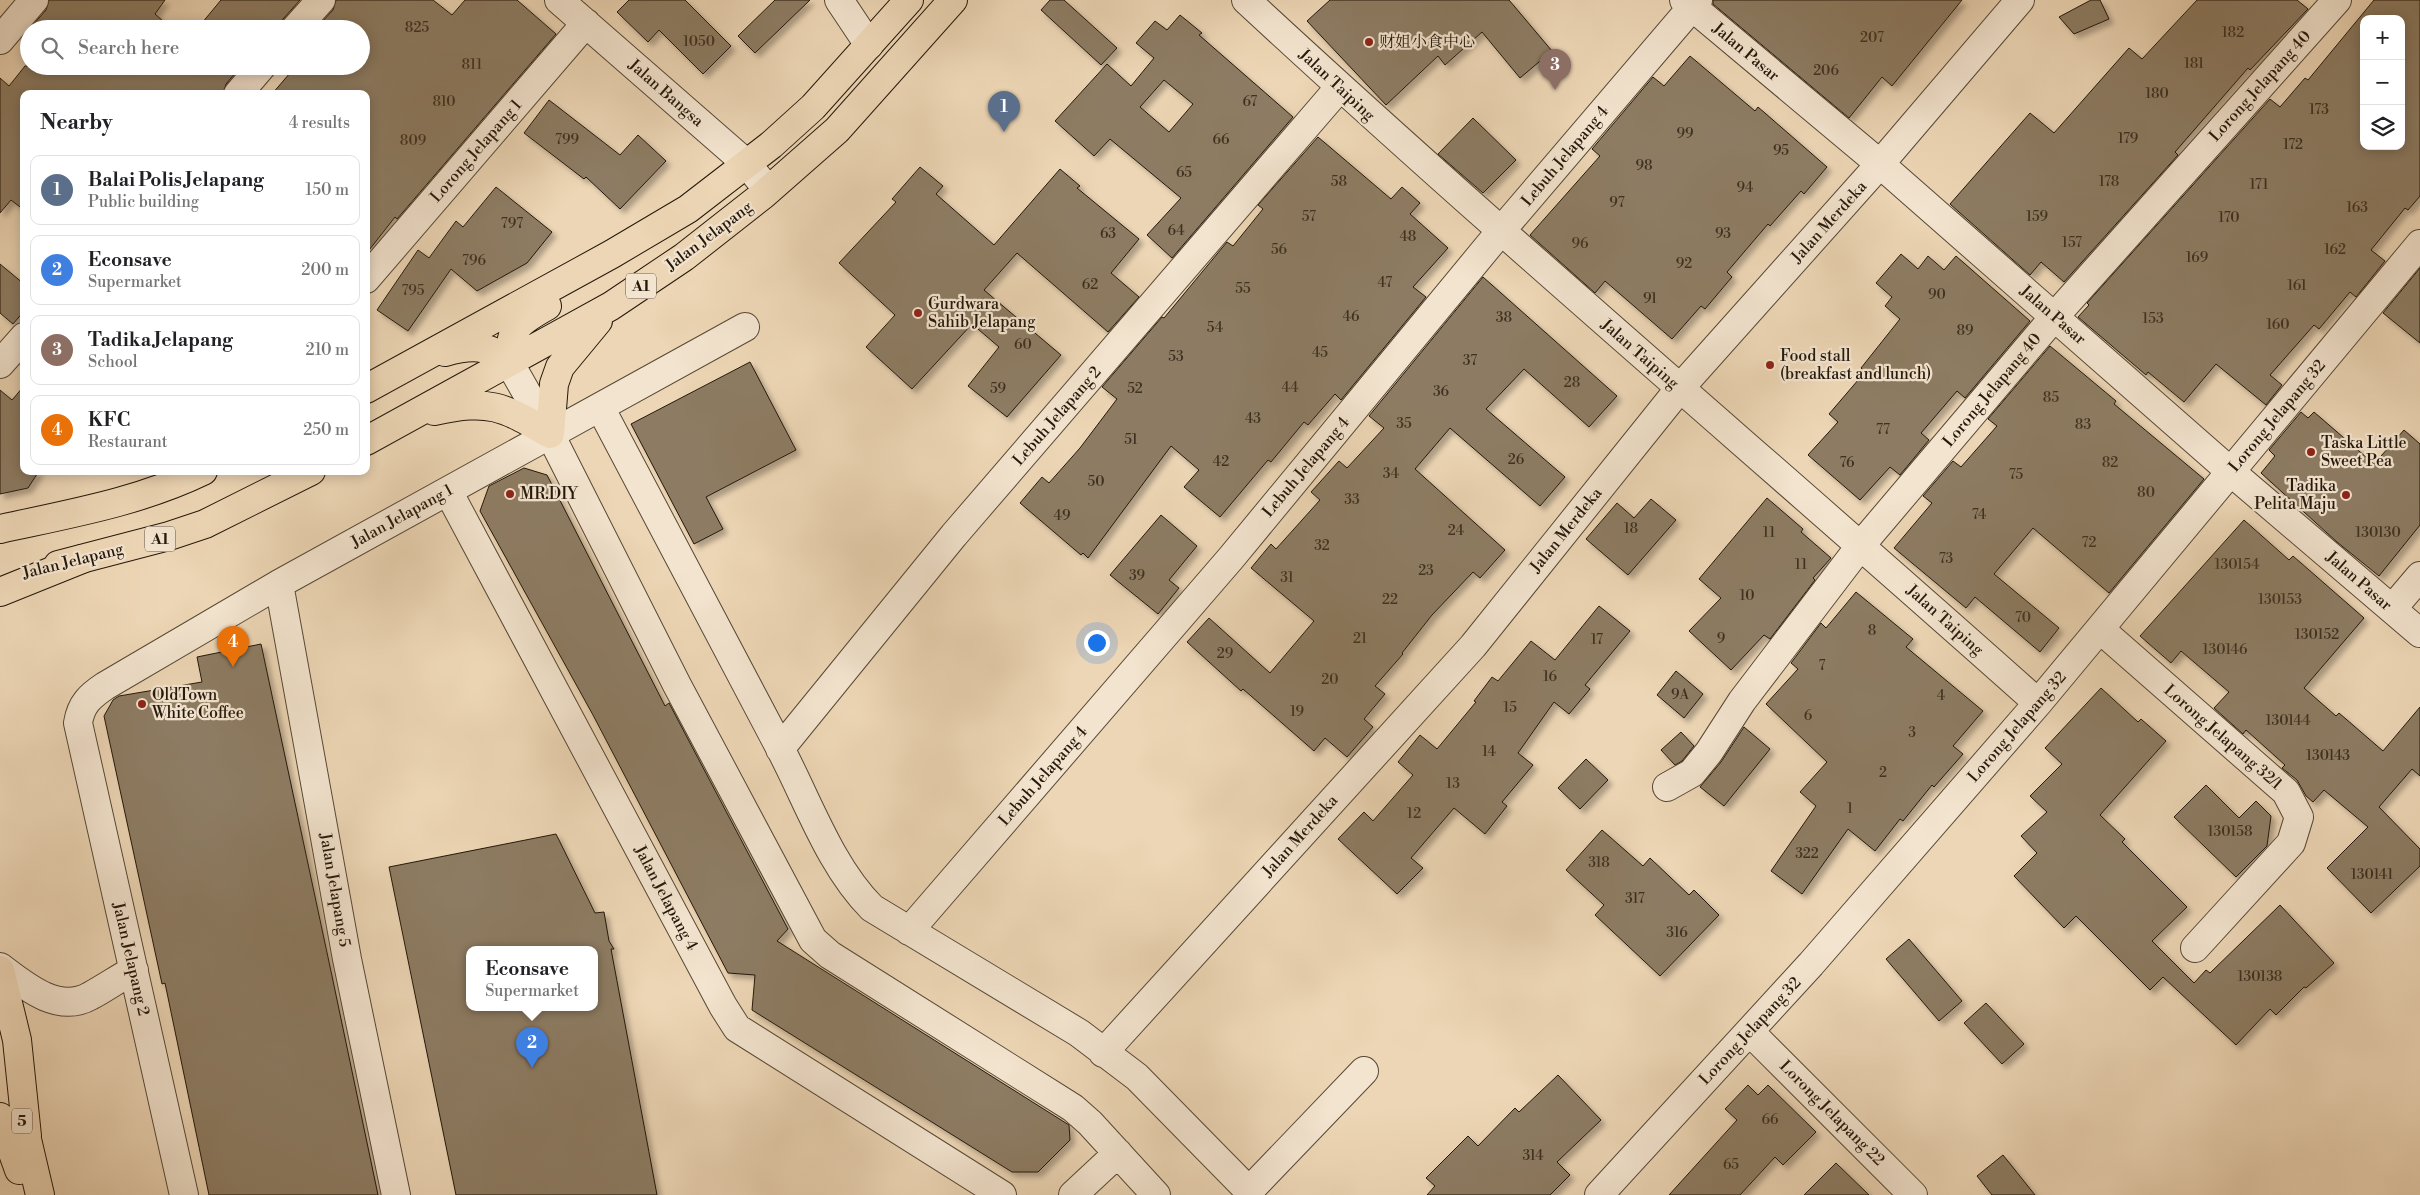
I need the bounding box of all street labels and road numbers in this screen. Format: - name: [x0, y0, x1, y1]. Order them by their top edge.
- street label: Jalan Pasar: [1708, 18, 1783, 86]
- street label: Lorong Jelapang 40: [2205, 26, 2315, 146]
- street label: Jalan Taiping: [1294, 44, 1380, 126]
- street label: Jalan Bangsa: [624, 54, 708, 132]
- street label: Lorong Jelapang 1: [426, 95, 526, 206]
- street label: Lebuh Jelapang 4: [1517, 101, 1613, 210]
- street label: Jalan Merdeka: [1786, 176, 1872, 268]
- street label: Jalan Jelapang: [661, 196, 757, 276]
- road number: A1: [626, 274, 656, 298]
- street label: Jalan Pasar: [2015, 280, 2090, 349]
- street label: Jalan Taiping: [1596, 314, 1684, 394]
- street label: Lorong Jelapang 40: [1938, 329, 2046, 451]
- street label: Lorong Jelapang 32: [2224, 356, 2330, 476]
- street label: Lebuh Jelapang 2: [1008, 362, 1106, 470]
- street label: Lebuh Jelapang 4: [1258, 412, 1354, 521]
- street label: Jalan Jelapang 1: [347, 480, 457, 553]
- street label: Jalan Merdeka: [1525, 483, 1607, 577]
- road number: A1: [145, 526, 175, 552]
- street label: Jalan Jelapang: [19, 539, 126, 583]
- street label: Jalan Pasar: [2321, 546, 2396, 615]
- street label: Jalan Taiping: [1902, 580, 1988, 660]
- street label: Lorong Jelapang 32: [1963, 667, 2071, 787]
- street label: Lorong Jelapang 32/1: [2160, 680, 2286, 794]
- street label: Lebuh Jelapang 4: [994, 722, 1092, 830]
- street label: Jalan Merdeka: [1257, 790, 1343, 882]
- street label: Jalan Jelapang 5: [315, 830, 355, 949]
- street label: Jalan Jelapang 4: [629, 841, 702, 954]
- street label: Jalan Jelapang 2: [108, 899, 154, 1018]
- street label: Lorong Jelapang 32: [1695, 973, 1805, 1089]
- street label: Lorong Jelapang 22: [1775, 1056, 1889, 1170]
- road number: 5: [12, 1108, 32, 1134]

